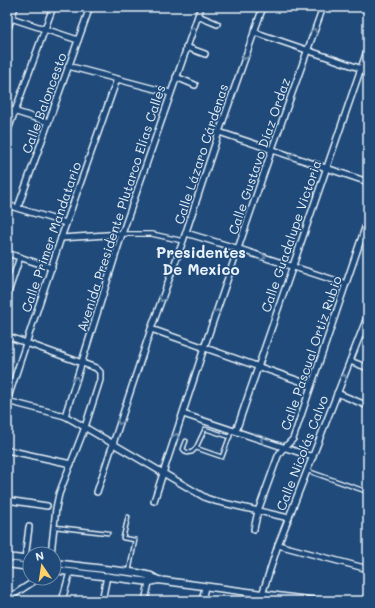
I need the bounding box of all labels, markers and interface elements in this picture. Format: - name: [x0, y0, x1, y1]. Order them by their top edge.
- one-way arrow: [188, 27, 196, 34]
- one-way arrow: [310, 27, 318, 34]
- street label: Calle Baloncesto: [17, 50, 70, 155]
- one-way arrow: [241, 53, 250, 60]
- street label: Calle Gustavo Díaz Ordaz: [224, 75, 293, 236]
- street label: Avenida Presidente Plutarco Elías Calles: [73, 82, 169, 333]
- street label: Calle Lázaro Cárdenas: [170, 82, 231, 226]
- one-way arrow: [288, 152, 295, 161]
- street label: Calle Guadalupe Victoria: [256, 157, 325, 314]
- street label: Calle Primer Mandatario: [17, 159, 84, 314]
- district label: Presidentes De Mexico: [156, 242, 246, 279]
- one-way arrow: [260, 252, 267, 261]
- street label: Calle Pascual Ortiz Rubio: [276, 273, 345, 432]
- one-way arrow: [158, 295, 166, 302]
- one-way arrow: [212, 309, 220, 316]
- one-way arrow: [339, 374, 347, 381]
- one-way arrow: [71, 376, 80, 383]
- street label: Calle Nicolás Calvo: [272, 393, 331, 513]
- one-way arrow: [116, 418, 125, 425]
- one-way arrow: [171, 432, 180, 439]
- one-way arrow: [259, 436, 266, 445]
- north arrow: [22, 546, 62, 586]
- text: N: [34, 548, 45, 564]

